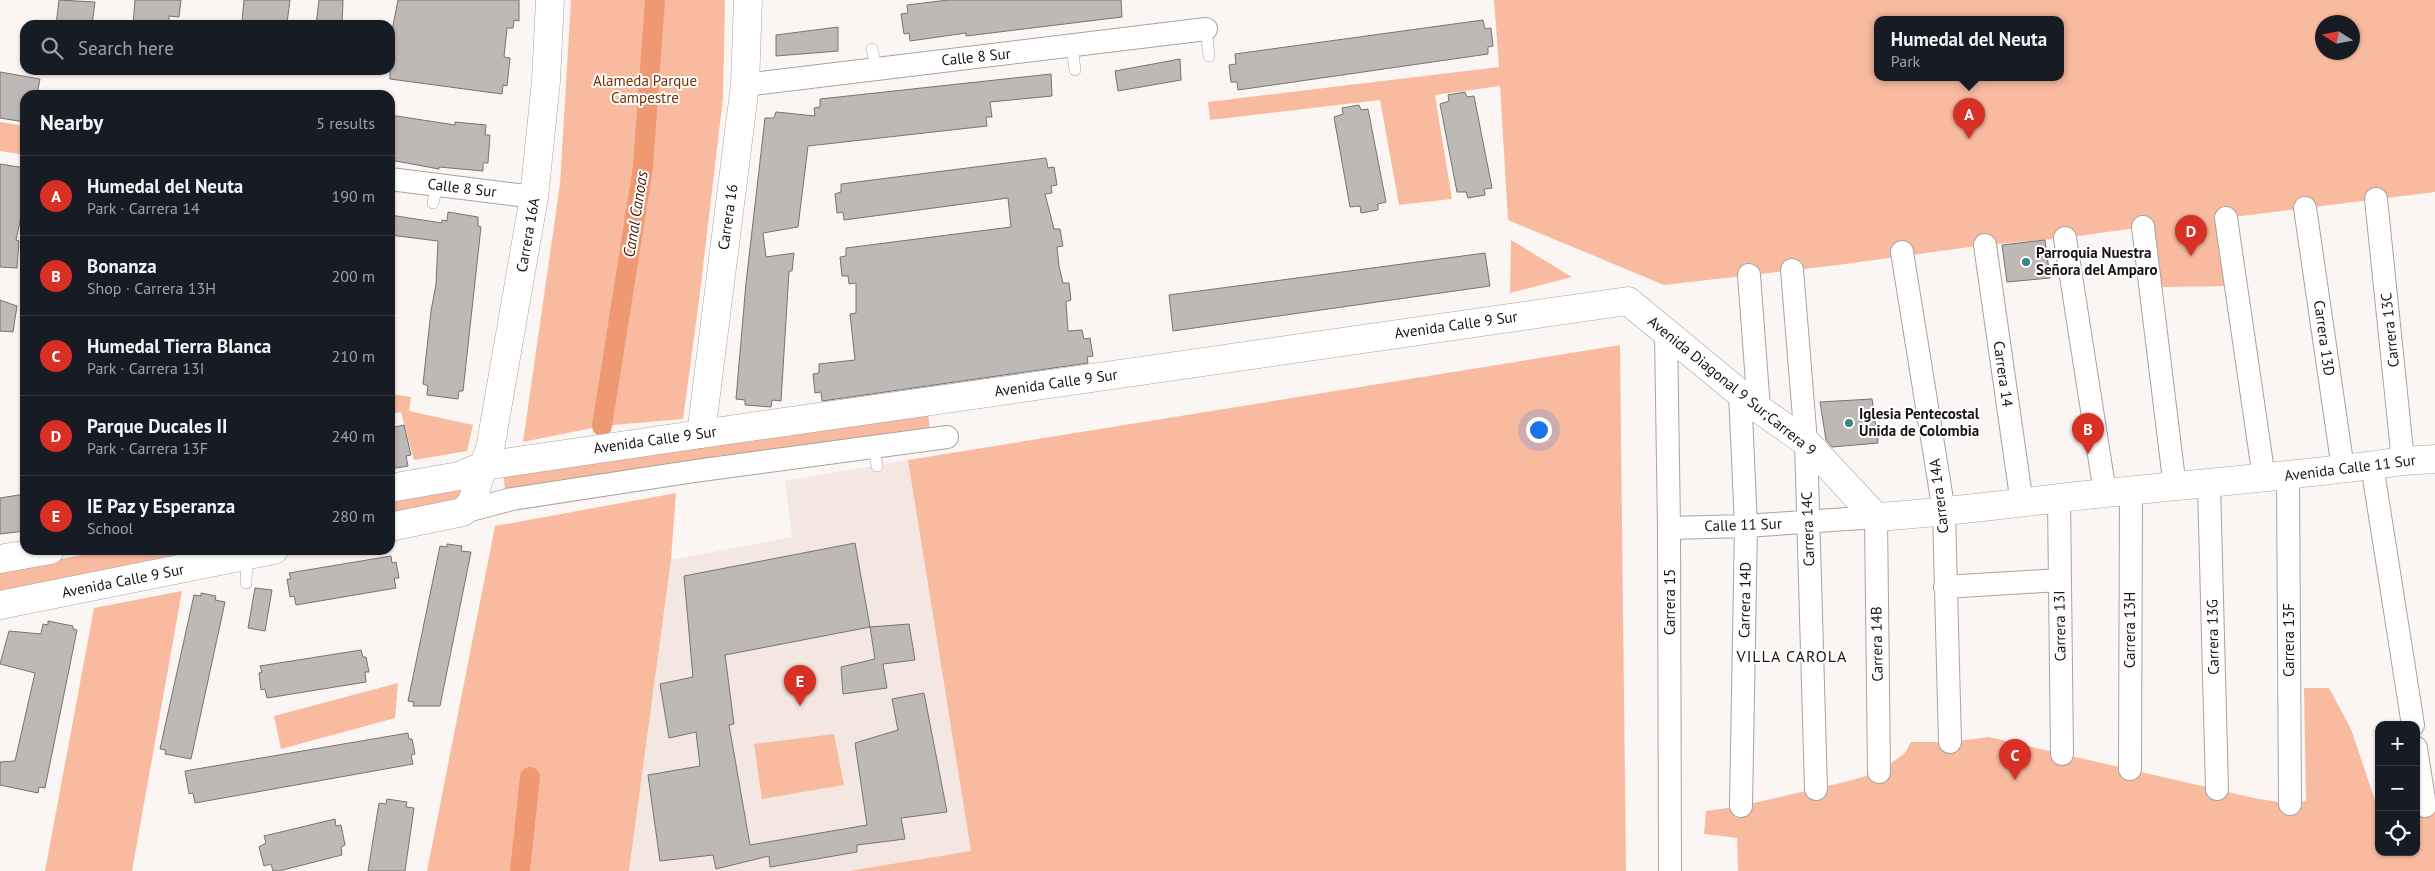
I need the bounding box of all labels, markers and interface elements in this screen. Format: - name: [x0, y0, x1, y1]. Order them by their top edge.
- north arrow: [2315, 15, 2360, 60]
- popup: [1874, 16, 2064, 81]
- search box: [20, 20, 395, 75]
- text: Humedal del Neuta: [1891, 27, 2047, 51]
- icon: search: [38, 34, 66, 62]
- text: Search here: [78, 36, 174, 60]
- street label: Calle 8 Sur: [940, 43, 1011, 70]
- text: Park: [1891, 51, 1920, 71]
- park label: Alameda Parque Campestre: [593, 71, 697, 107]
- pin: A: [1953, 98, 1985, 139]
- text: Nearby: [40, 109, 103, 136]
- text: 5 results: [316, 113, 375, 133]
- water label: Canal Canoas: [618, 169, 652, 259]
- text: Humedal del Neuta: [87, 174, 243, 198]
- street label: Calle 8 Sur: [426, 174, 498, 201]
- street label: Carrera 16: [713, 183, 742, 251]
- text: A: [51, 186, 61, 206]
- text: 190 m: [332, 186, 375, 206]
- street label: Carrera 16A: [512, 196, 543, 274]
- text: Park · Carrera 14: [87, 198, 200, 218]
- pin: D: [2175, 215, 2207, 256]
- place label: Parroquia Nuestra Señora del Amparo: [2036, 243, 2158, 279]
- text: Bonanza: [87, 254, 157, 278]
- marker: Parroquia Nuestra Señora del Amparo: [2020, 256, 2032, 268]
- text: B: [51, 266, 61, 286]
- text: 200 m: [332, 266, 375, 286]
- text: Shop · Carrera 13H: [87, 278, 216, 298]
- street label: Carrera 13C: [2376, 292, 2403, 368]
- street label: Carrera 13D: [2310, 299, 2339, 377]
- street label: Avenida Calle 9 Sur: [1393, 306, 1519, 343]
- street label: Avenida Diagonal 9 Sur;Carrera 9: [1644, 312, 1820, 460]
- text: Humedal Tierra Blanca: [87, 334, 271, 358]
- street label: Carrera 14: [1989, 340, 2018, 408]
- text: C: [52, 346, 60, 366]
- text: 210 m: [332, 346, 375, 366]
- text: Park · Carrera 13I: [87, 358, 204, 378]
- street label: Avenida Calle 9 Sur: [993, 364, 1119, 401]
- place label: Iglesia Pentecostal Unida de Colombia: [1859, 404, 1980, 440]
- pin: B: [2072, 413, 2104, 454]
- text: Parque Ducales II: [87, 414, 227, 438]
- your location: [1526, 417, 1552, 443]
- marker: Iglesia Pentecostal Unida de Colombia: [1843, 417, 1855, 429]
- street label: Avenida Calle 9 Sur: [592, 421, 718, 458]
- text: D: [51, 426, 61, 446]
- text: 240 m: [332, 426, 375, 446]
- text: Park · Carrera 13F: [87, 438, 208, 458]
- street label: Avenida Calle 11 Sur: [2283, 450, 2417, 485]
- street label: Carrera 14A: [1924, 457, 1953, 535]
- street label: Carrera 14C: [1797, 491, 1818, 567]
- text: IE Paz y Esperanza: [87, 494, 235, 518]
- text: E: [52, 506, 60, 526]
- text: 280 m: [332, 506, 375, 526]
- street label: Calle 11 Sur: [1704, 514, 1782, 535]
- text: School: [87, 518, 133, 538]
- street label: Avenida Calle 9 Sur: [60, 559, 186, 602]
- street label: Carrera 14D: [1734, 562, 1755, 638]
- street label: Carrera 15: [1660, 569, 1679, 635]
- street label: Carrera 13I: [2049, 590, 2070, 662]
- street label: Carrera 13H: [2120, 592, 2139, 668]
- street label: Carrera 13G: [2202, 599, 2223, 675]
- street label: Carrera 13F: [2279, 603, 2298, 677]
- street label: Carrera 14B: [1866, 606, 1887, 682]
- district label: VILLA CAROLA: [1736, 646, 1847, 666]
- pin: E: [784, 665, 816, 706]
- map controls: [2375, 721, 2420, 856]
- button: +: [2375, 721, 2420, 766]
- pin: C: [1999, 739, 2031, 780]
- button: −: [2375, 766, 2420, 811]
- button: locate: [2375, 811, 2420, 856]

